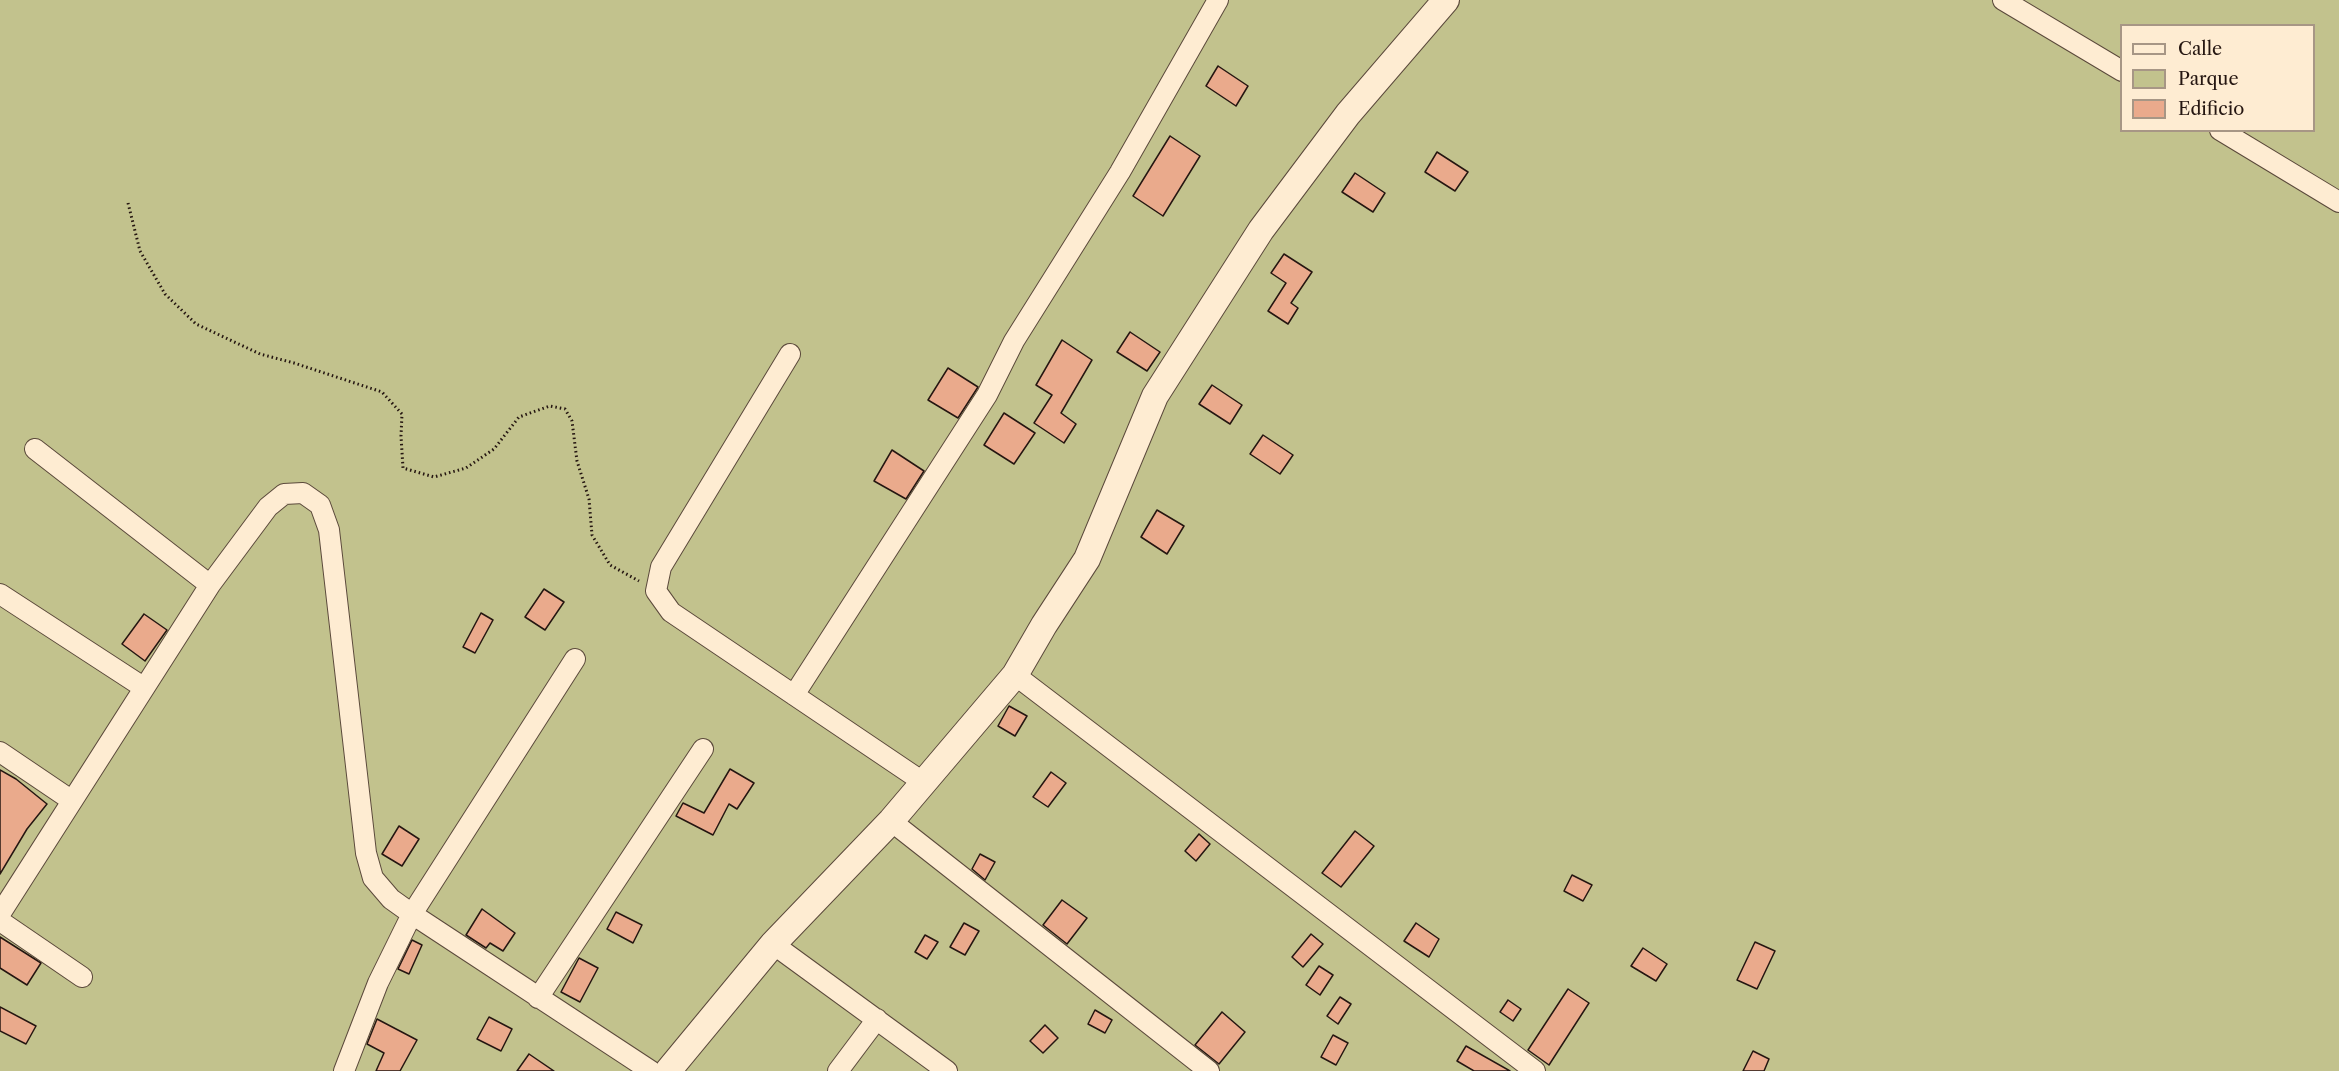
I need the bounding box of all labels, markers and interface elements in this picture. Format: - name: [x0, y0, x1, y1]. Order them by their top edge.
- legend: [2120, 24, 2315, 132]
- text: Calle: [2178, 38, 2222, 60]
- text: Parque: [2178, 68, 2239, 90]
- text: Edificio: [2178, 98, 2244, 120]

